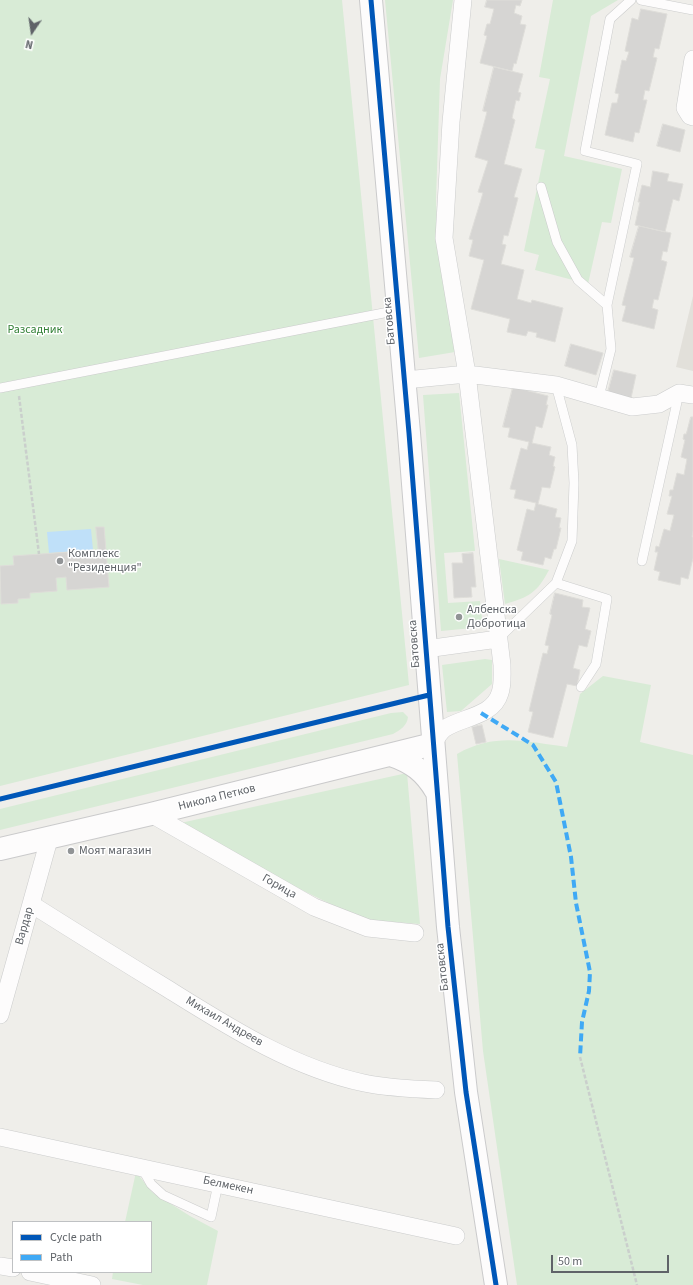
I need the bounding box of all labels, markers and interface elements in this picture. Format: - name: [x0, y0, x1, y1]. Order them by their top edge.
- north arrow: [12, 12, 52, 52]
- text: N: [24, 36, 34, 52]
- street label: Батовска: [381, 296, 399, 346]
- park label: Разсадник: [7, 323, 63, 337]
- place label: Комплекс "Резиденция": [68, 547, 142, 575]
- marker: Комплекс "Резиденция": [55, 556, 65, 566]
- place label: Албенска Добротица: [467, 603, 526, 631]
- marker: Албенска Добротица: [454, 612, 464, 622]
- street label: Батовска: [406, 619, 424, 669]
- street label: Никола Петков: [177, 781, 257, 815]
- place label: Моят магазин: [79, 844, 151, 858]
- marker: Моят магазин: [66, 846, 76, 856]
- street label: Горица: [259, 871, 299, 903]
- street label: Вардар: [13, 905, 37, 947]
- street label: Батовска: [433, 942, 453, 992]
- street label: Михаил Андреев: [183, 994, 265, 1050]
- street label: Белмекен: [201, 1174, 255, 1198]
- legend: [12, 1221, 152, 1273]
- text: Cycle path: [50, 1229, 102, 1246]
- scale bar: [553, 1247, 671, 1273]
- text: Path: [50, 1249, 73, 1266]
- text: 50 m: [558, 1253, 582, 1270]

